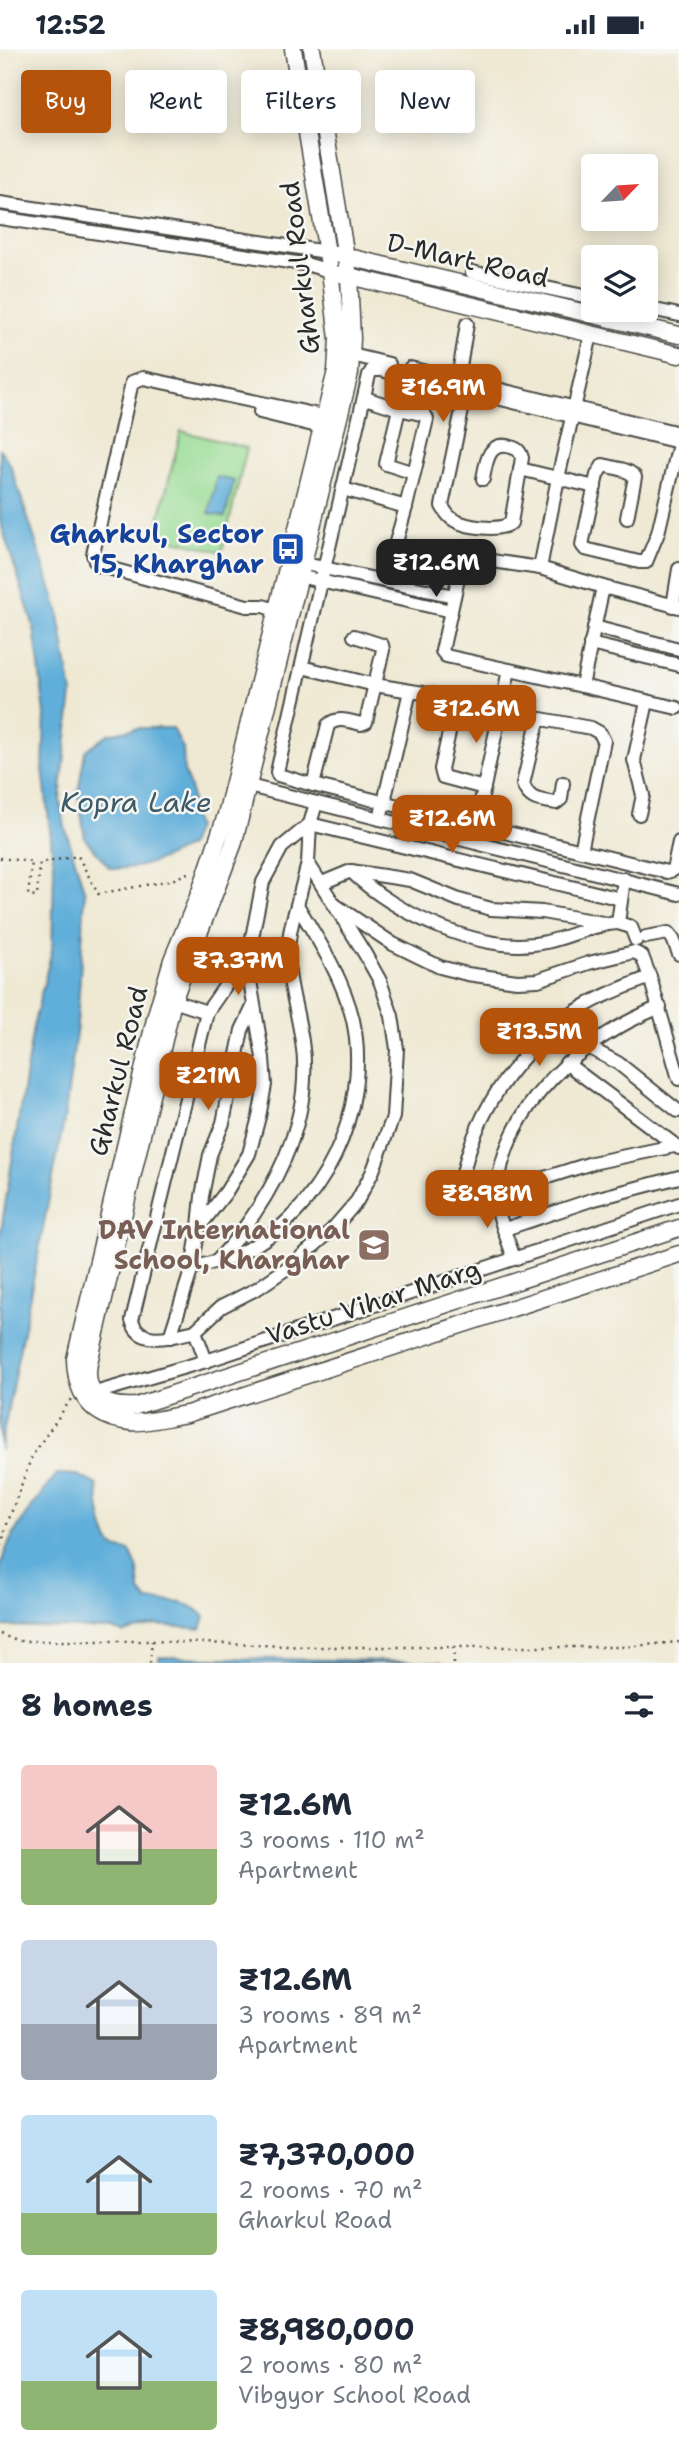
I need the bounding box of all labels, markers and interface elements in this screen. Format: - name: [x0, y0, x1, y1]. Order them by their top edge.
- text: 12:52: [35, 7, 106, 42]
- chip: Buy: [21, 70, 111, 133]
- chip: Rent: [125, 70, 227, 133]
- chip: Filters: [241, 70, 361, 133]
- chip: New: [375, 70, 475, 133]
- north arrow: [581, 154, 658, 231]
- map controls: [581, 154, 658, 322]
- street label: Gharkul Road: [272, 180, 327, 357]
- street label: D-Mart Road: [384, 224, 552, 295]
- button: layers: [581, 245, 658, 322]
- pin: ₹16.9M: [386, 365, 500, 424]
- text: ₹16.9M: [400, 372, 486, 402]
- place label: Gharkul, Sector 15, Kharghar: [50, 516, 264, 581]
- bus stop icon: Gharkul, Sector 15, Kharghar: [269, 530, 307, 568]
- pin: ₹12.6M: [379, 539, 493, 599]
- text: ₹12.6M: [392, 547, 480, 577]
- pin: ₹12.6M: [419, 685, 533, 745]
- text: ₹12.6M: [432, 693, 520, 723]
- water label: Kopra Lake: [60, 783, 212, 821]
- pin: ₹12.6M: [395, 795, 509, 855]
- text: ₹12.6M: [408, 803, 496, 833]
- pin: ₹7.37M: [181, 937, 295, 997]
- text: ₹7.37M: [192, 945, 284, 975]
- street label: Gharkul Road: [79, 982, 156, 1160]
- pin: ₹13.5M: [482, 1009, 596, 1068]
- text: ₹13.5M: [496, 1016, 582, 1046]
- pin: ₹21M: [167, 1053, 249, 1112]
- text: ₹21M: [175, 1060, 241, 1090]
- pin: ₹8.98M: [430, 1171, 544, 1230]
- text: ₹8.98M: [442, 1178, 533, 1208]
- place label: DAV International School, Kharghar: [98, 1212, 350, 1277]
- school or university icon: DAV International School, Kharghar: [355, 1226, 393, 1264]
- street label: Vastu Vihar Marg: [261, 1250, 485, 1353]
- text: 8 homes: [21, 1685, 153, 1726]
- icon: filters: [620, 1686, 658, 1724]
- text: ₹12.6M: [238, 1784, 352, 1825]
- icon: home: [77, 1793, 161, 1877]
- text: 3 rooms · 110 m²: [238, 1825, 425, 1855]
- text: Apartment: [238, 1855, 358, 1885]
- text: ₹12.6M: [238, 1959, 352, 2000]
- icon: home: [77, 1968, 161, 2052]
- text: 3 rooms · 89 m²: [238, 2000, 422, 2030]
- text: Apartment: [238, 2030, 358, 2060]
- text: ₹7,370,000: [238, 2134, 415, 2175]
- icon: home: [77, 2143, 161, 2227]
- text: 2 rooms · 70 m²: [238, 2175, 423, 2205]
- text: Gharkul Road: [238, 2205, 392, 2235]
- text: ₹8,980,000: [238, 2309, 415, 2350]
- icon: home: [77, 2318, 161, 2402]
- text: 2 rooms · 80 m²: [238, 2350, 423, 2380]
- text: Vibgyor School Road: [238, 2380, 471, 2410]

